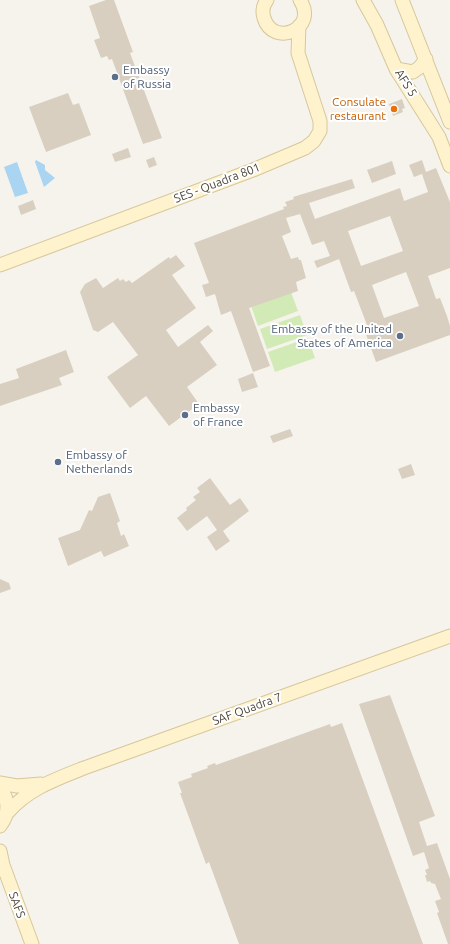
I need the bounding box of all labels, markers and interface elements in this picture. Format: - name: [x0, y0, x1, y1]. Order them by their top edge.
- place label: Embassy of Russia: [123, 63, 171, 91]
- street label: AFS 5: [392, 66, 420, 100]
- marker: Embassy of Russia: [110, 72, 120, 82]
- place label: Consulate restaurant: [330, 95, 386, 123]
- marker: Consulate restaurant: [389, 104, 399, 114]
- street label: SES - Quadra 801: [172, 160, 262, 206]
- place label: Embassy of the United States of America: [271, 322, 392, 350]
- marker: Embassy of the United States of America: [395, 331, 405, 341]
- place label: Embassy of France: [193, 401, 243, 429]
- marker: Embassy of France: [180, 410, 190, 420]
- place label: Embassy of Netherlands: [66, 448, 132, 476]
- marker: Embassy of Netherlands: [53, 457, 63, 467]
- street label: SAF Quadra 7: [210, 690, 284, 728]
- street label: SAFS: [6, 890, 28, 920]

